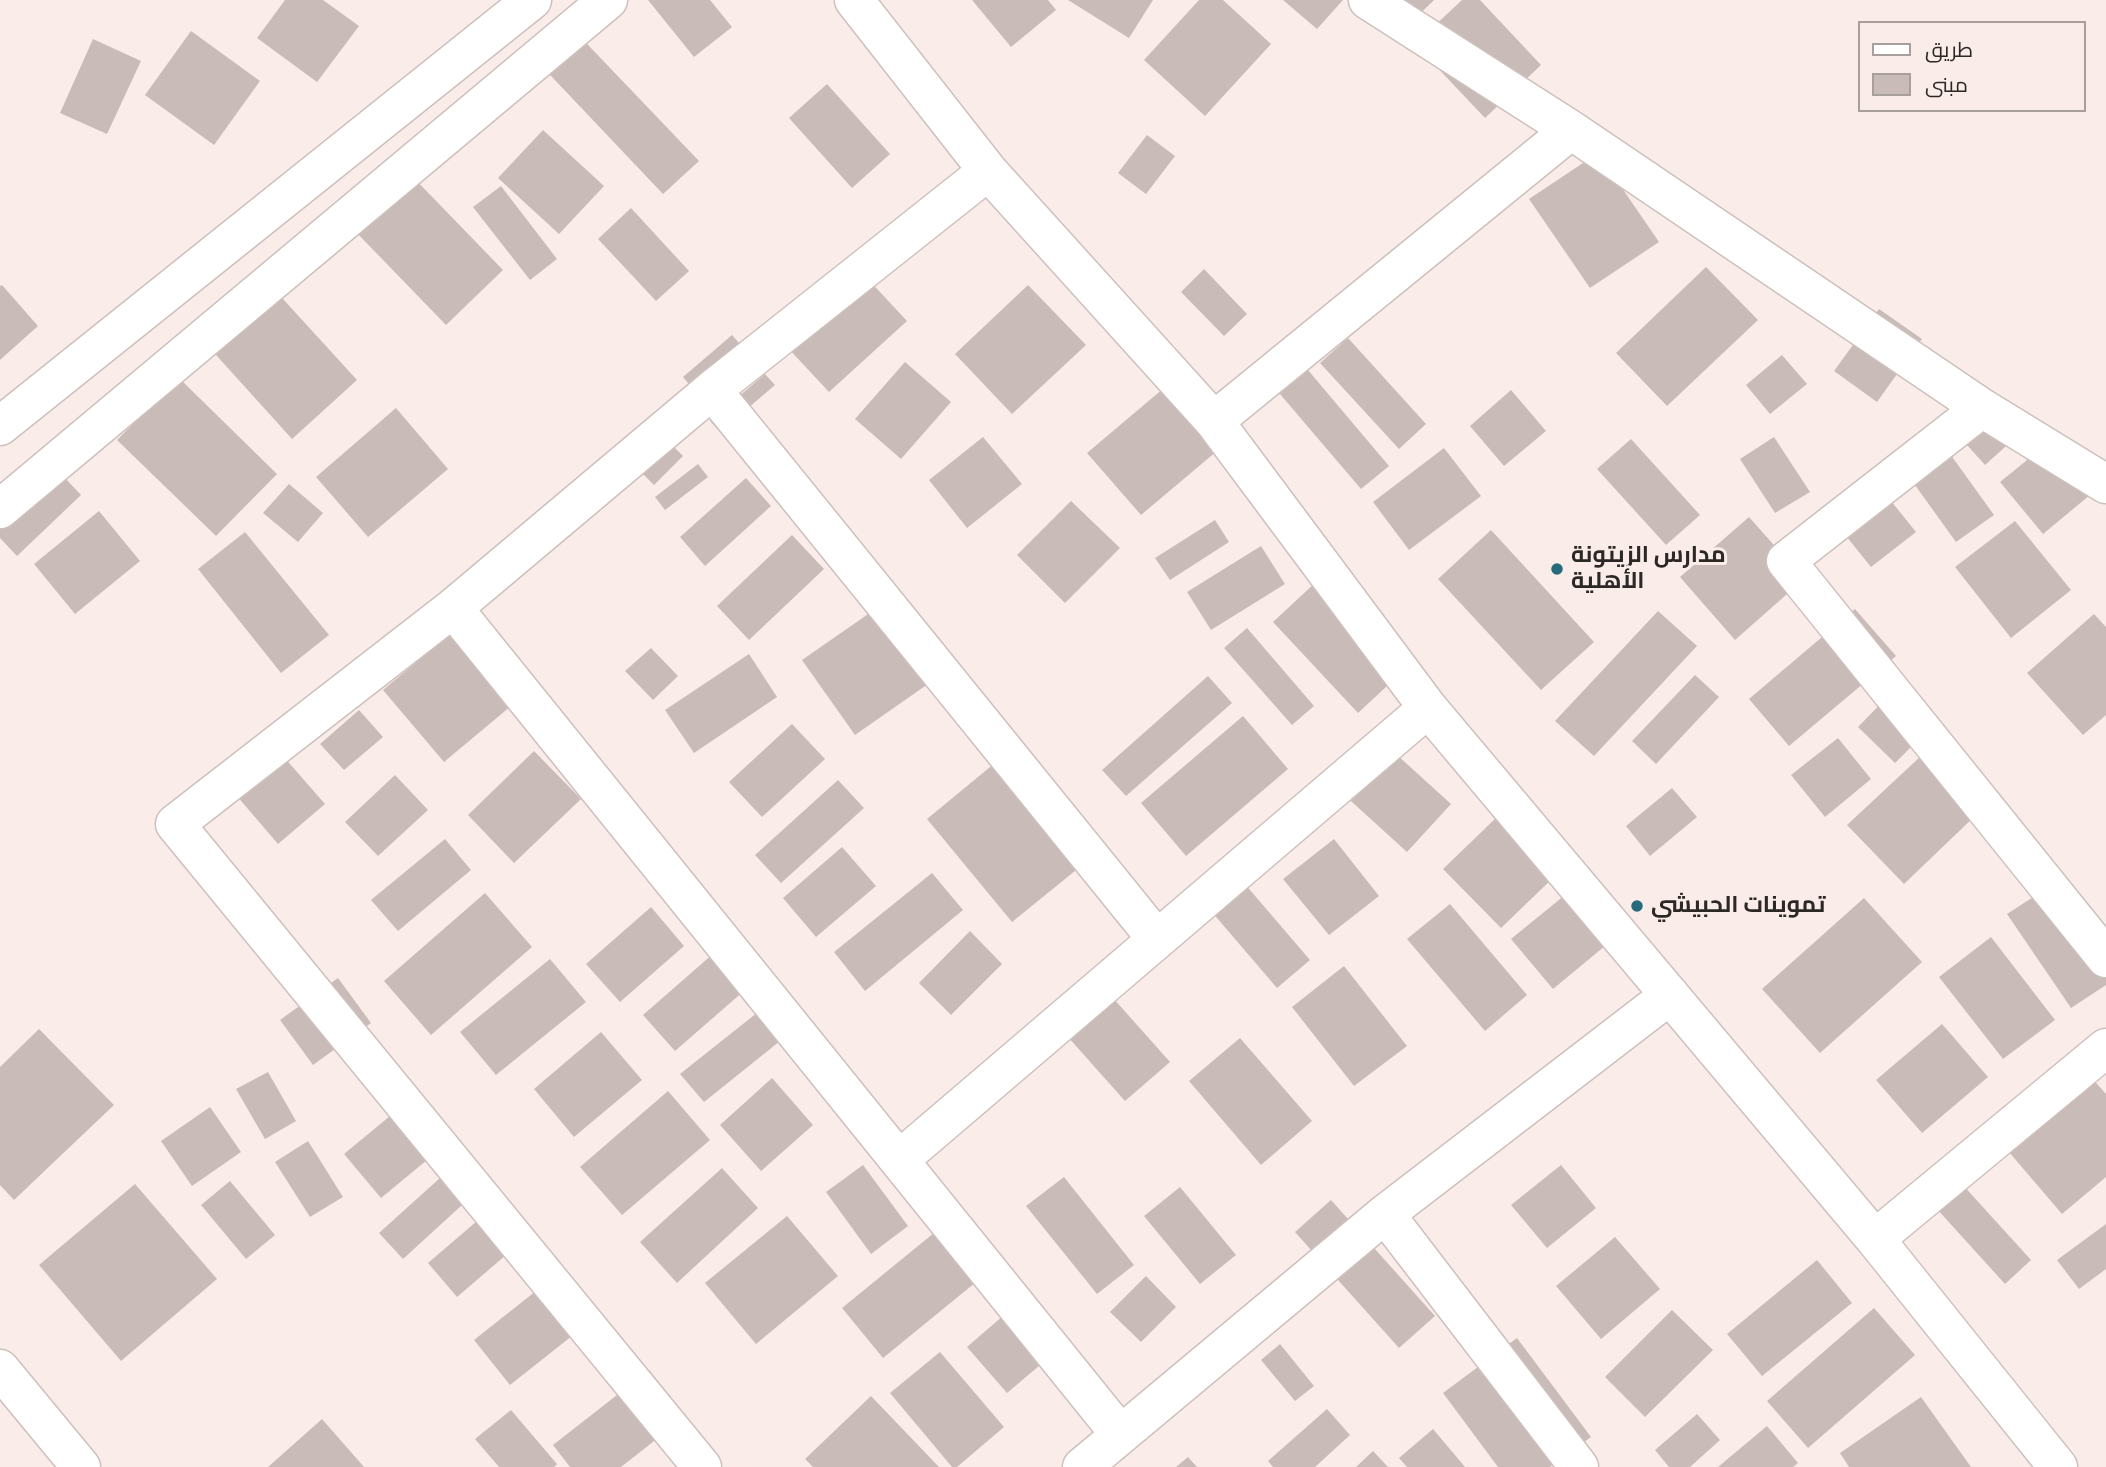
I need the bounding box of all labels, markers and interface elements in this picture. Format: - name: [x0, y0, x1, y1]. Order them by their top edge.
- legend: [1857, 21, 2085, 112]
- text: طريق: [1925, 35, 1973, 64]
- text: مبنى: [1925, 70, 1968, 99]
- place label: مدارس الزيتونة الأهلية: [1571, 542, 1726, 596]
- marker: مدارس الزيتونة الأهلية: [1549, 561, 1565, 577]
- place label: تموينات الحبيشي: [1651, 892, 1825, 920]
- marker: تموينات الحبيشي: [1629, 898, 1645, 914]

